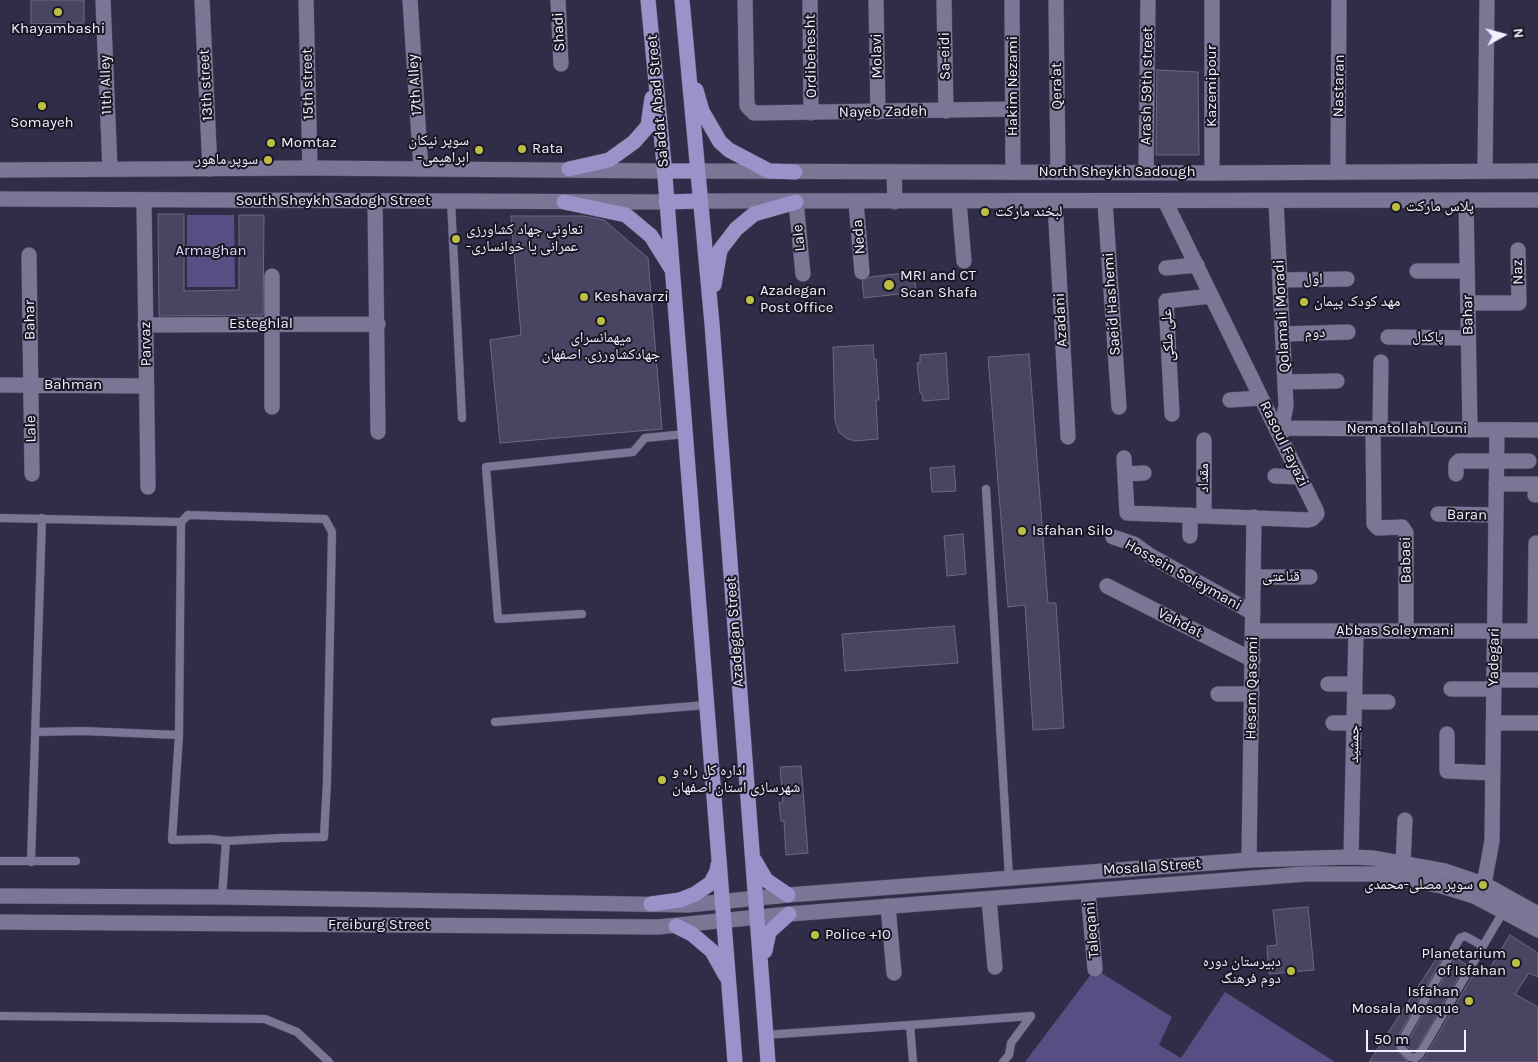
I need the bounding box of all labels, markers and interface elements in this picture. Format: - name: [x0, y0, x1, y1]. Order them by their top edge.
- marker: Khayambashi: [52, 6, 64, 18]
- north arrow: [1478, 10, 1528, 60]
- street label: Shadi: [549, 12, 569, 52]
- street label: Ordibehesht: [801, 14, 821, 98]
- place label: Khayambashi: [11, 20, 105, 38]
- street label: Arash 59th street: [1137, 27, 1157, 145]
- text: N: [1509, 27, 1527, 39]
- street label: Sa-eidi: [936, 32, 954, 80]
- street label: Molavi: [868, 33, 886, 79]
- street label: Sa'adat Abad Street: [643, 34, 673, 168]
- street label: Hakim Nezami: [1004, 36, 1022, 136]
- street label: Kazemipour: [1203, 45, 1221, 127]
- street label: 15th street: [298, 48, 318, 120]
- street label: 13th street: [195, 49, 217, 121]
- street label: 17th Alley: [404, 53, 426, 117]
- street label: Nastaran: [1329, 54, 1349, 118]
- street label: 11th Alley: [96, 55, 116, 115]
- street label: Qera'at: [1048, 62, 1066, 110]
- marker: Somayeh: [36, 100, 48, 112]
- street label: Nayeb Zadeh: [839, 102, 927, 122]
- place label: Somayeh: [10, 114, 74, 132]
- place label: سوپر نیکان -ابراهیمی: [408, 132, 469, 167]
- place label: Momtaz: [281, 134, 337, 152]
- marker: Momtaz: [265, 137, 277, 149]
- place label: Rata: [532, 140, 563, 158]
- marker: Rata: [516, 143, 528, 155]
- marker: سوپر نیکان -ابراهیمی: [473, 144, 485, 156]
- place label: سوپر ماهور: [195, 151, 258, 169]
- marker: سوپر ماهور: [262, 154, 274, 166]
- street label: North Sheykh Sadough: [1038, 163, 1196, 181]
- street label: South Sheykh Sadogh Street: [235, 192, 431, 210]
- place label: پلاس مارکت: [1406, 198, 1474, 216]
- marker: پلاس مارکت: [1390, 201, 1402, 213]
- place label: لبخند مارکت: [995, 203, 1063, 221]
- marker: لبخند مارکت: [979, 206, 991, 218]
- street label: Neda: [849, 219, 869, 255]
- place label: تعاونی جهاد کشاورزی -عمرانی یا خوانساری: [466, 221, 583, 256]
- street label: Lale: [789, 224, 809, 252]
- marker: تعاونی جهاد کشاورزی -عمرانی یا خوانساری: [450, 233, 462, 245]
- park label: Armaghan: [175, 242, 247, 260]
- street label: Saeid Hashemi: [1099, 252, 1125, 356]
- street label: Qolamali Moradi: [1270, 259, 1294, 373]
- street label: Naz: [1509, 259, 1527, 285]
- place label: MRI and CT Scan Shafa: [900, 267, 977, 302]
- street label: اول: [1303, 270, 1323, 288]
- marker: MRI and CT Scan Shafa: [882, 278, 896, 292]
- place label: Azadegan Post Office: [760, 282, 833, 317]
- place label: Keshavarzi: [594, 288, 669, 306]
- marker: Keshavarzi: [578, 291, 590, 303]
- street label: Azadani: [1051, 292, 1071, 348]
- place label: مهد کودک پیمان: [1314, 293, 1400, 311]
- marker: Azadegan Post Office: [744, 294, 756, 306]
- street label: Bahar: [1459, 295, 1477, 335]
- marker: مهد کودک پیمان: [1298, 296, 1310, 308]
- street label: Bahar: [21, 300, 39, 340]
- street label: علی ملکی: [1158, 308, 1178, 362]
- street label: Esteghlal: [229, 315, 293, 333]
- marker: میهمانسرای جهادکشاورزی. اصفهان: [595, 315, 607, 327]
- street label: Parvaz: [137, 321, 155, 367]
- street label: دوم: [1304, 324, 1326, 342]
- street label: پاکدل: [1412, 328, 1444, 346]
- place label: میهمانسرای جهادکشاورزی. اصفهان: [542, 329, 660, 364]
- street label: Bahman: [44, 376, 102, 394]
- street label: Rasoul Fayazi: [1256, 398, 1312, 490]
- street label: Lale: [22, 415, 40, 443]
- street label: Nematollah Louni: [1346, 420, 1468, 438]
- street label: مقداد: [1195, 463, 1213, 493]
- street label: Baran: [1447, 506, 1487, 524]
- place label: Isfahan Silo: [1032, 522, 1113, 540]
- marker: Isfahan Silo: [1016, 525, 1028, 537]
- street label: Hossein Soleymani: [1121, 535, 1245, 615]
- street label: Babaei: [1397, 536, 1415, 584]
- street label: قناعتی: [1262, 568, 1300, 586]
- street label: Azadegan Street: [722, 576, 748, 688]
- street label: Vahdat: [1155, 604, 1205, 642]
- street label: Abbas Soleymani: [1336, 622, 1454, 640]
- street label: Yadegari: [1484, 627, 1504, 687]
- street label: Hesam Qasemi: [1242, 636, 1262, 740]
- street label: جمشید: [1345, 725, 1363, 763]
- place label: اداره کل راه و شهرسازی استان اصفهان: [672, 762, 800, 797]
- marker: اداره کل راه و شهرسازی استان اصفهان: [656, 774, 668, 786]
- street label: Mosalla Street: [1102, 855, 1202, 879]
- place label: سوپر مصلی-محمدی: [1364, 876, 1473, 894]
- marker: سوپر مصلی-محمدی: [1477, 879, 1489, 891]
- street label: Taleqani: [1081, 901, 1103, 959]
- street label: Freiburg Street: [328, 916, 430, 934]
- place label: Police +10: [825, 926, 891, 944]
- marker: Police +10: [809, 929, 821, 941]
- place label: Planetarium of Isfahan: [1422, 945, 1506, 980]
- place label: دبیرستان دوره دوم فرهنگ: [1203, 953, 1281, 988]
- marker: Planetarium of Isfahan: [1510, 957, 1522, 969]
- marker: دبیرستان دوره دوم فرهنگ: [1285, 965, 1297, 977]
- place label: Isfahan Mosala Mosque: [1352, 983, 1459, 1018]
- marker: Isfahan Mosala Mosque: [1463, 995, 1475, 1007]
- scale bar: [1368, 1020, 1468, 1052]
- text: 50 m: [1374, 1030, 1409, 1048]

